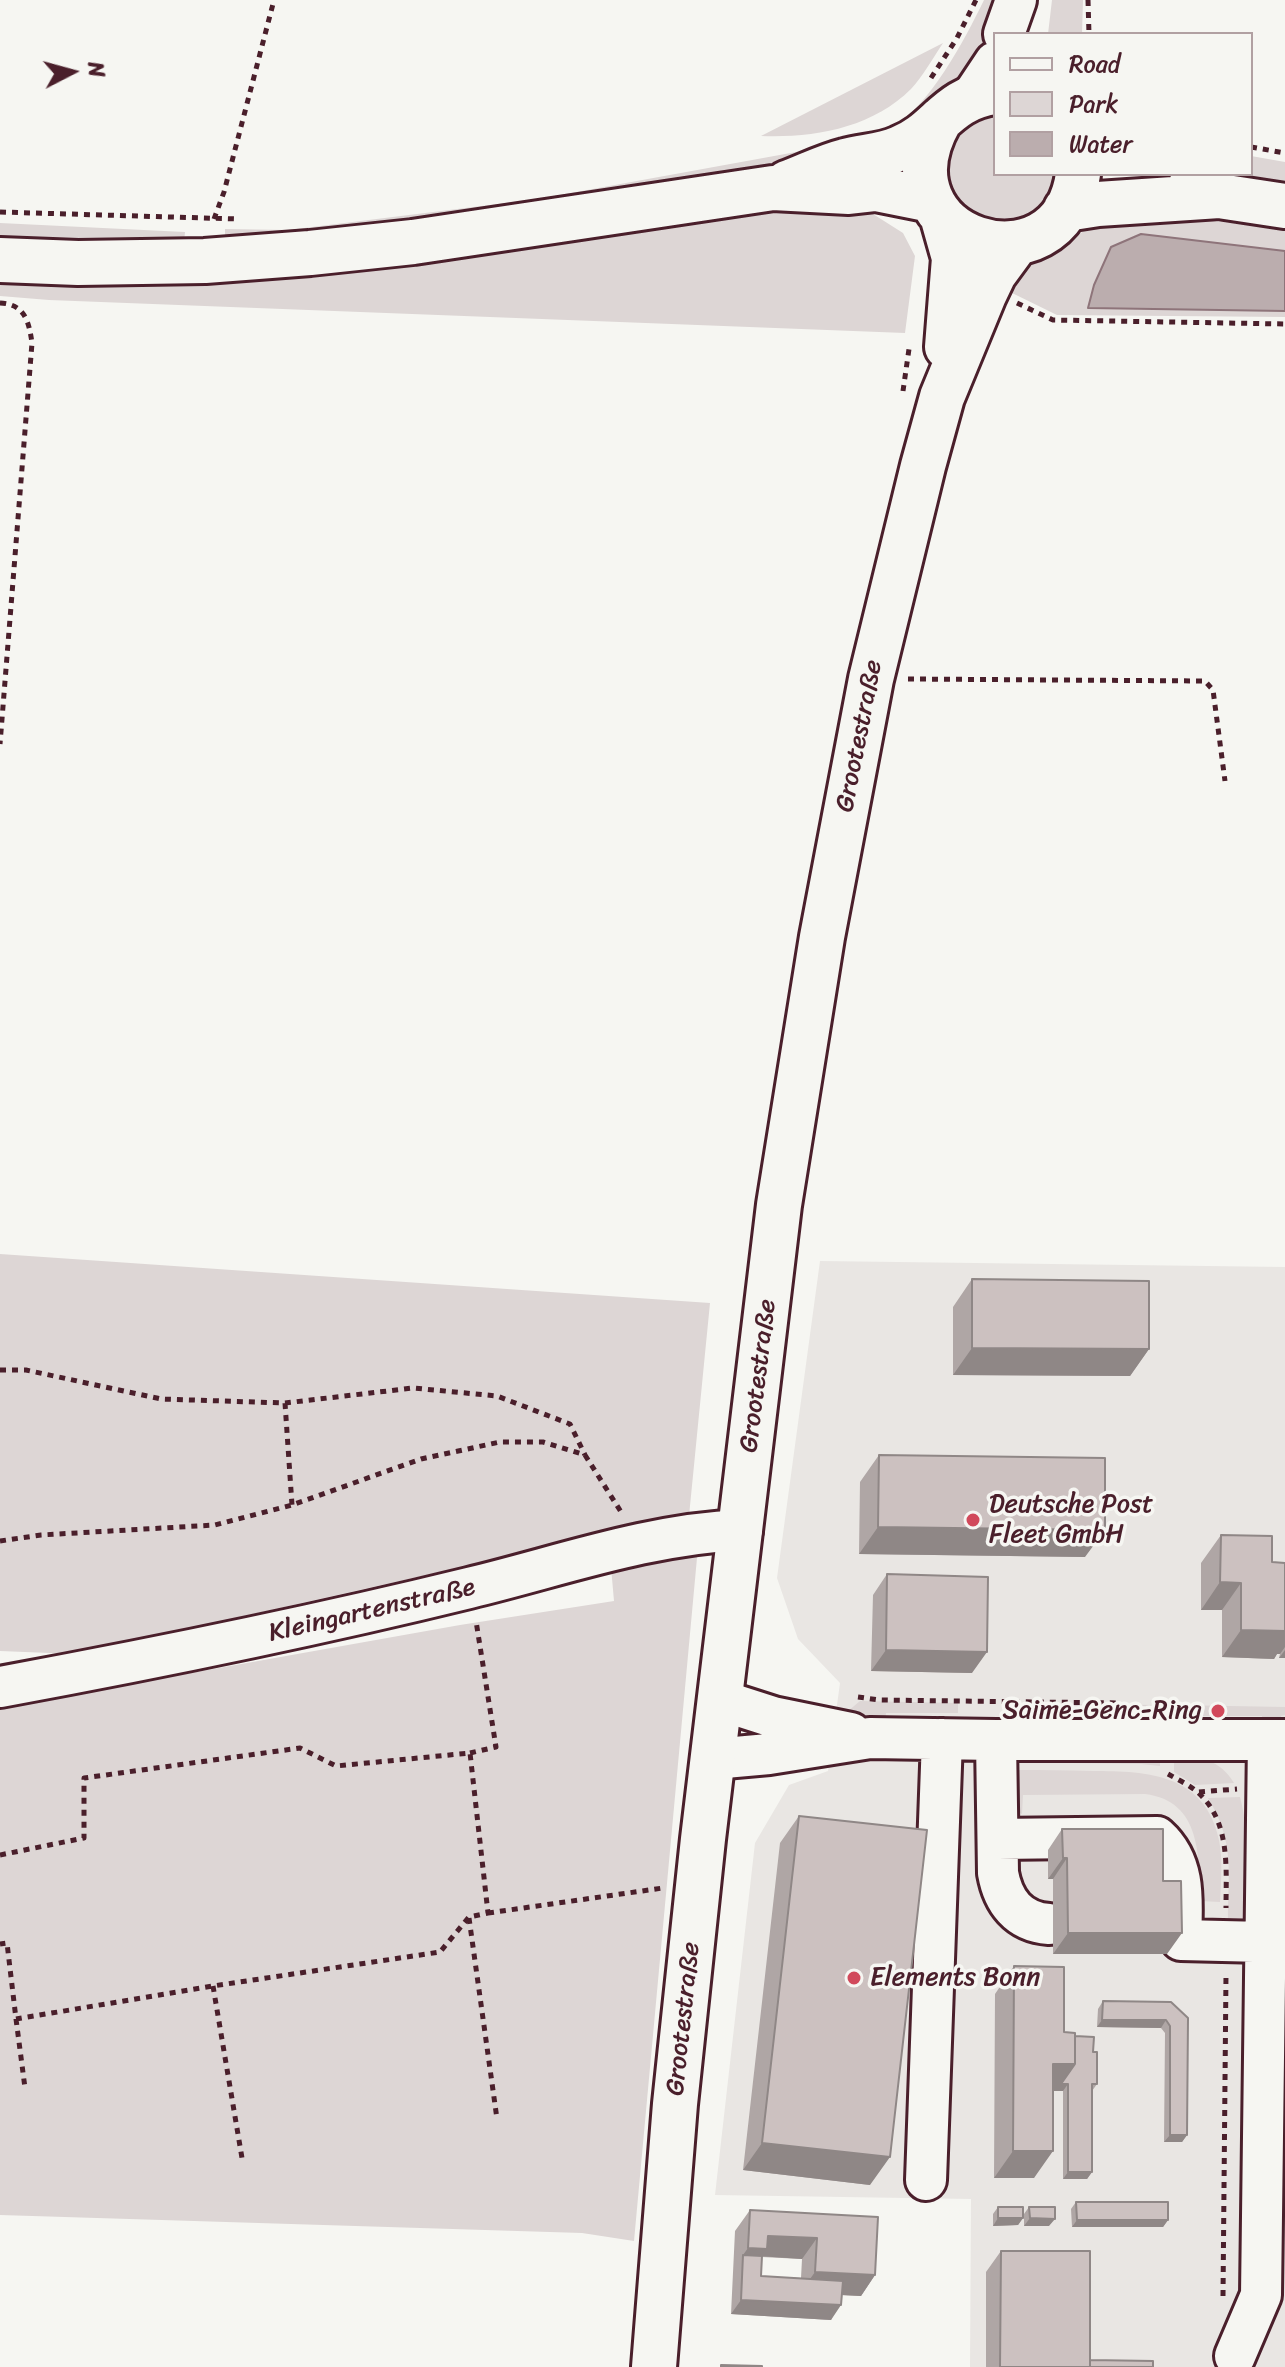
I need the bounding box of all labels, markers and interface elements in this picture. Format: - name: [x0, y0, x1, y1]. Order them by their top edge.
- north arrow: [32, 32, 112, 112]
- legend: [993, 32, 1253, 176]
- text: Road: [1069, 43, 1120, 85]
- text: N: [76, 60, 117, 79]
- text: Park: [1069, 83, 1118, 125]
- text: Water: [1069, 123, 1132, 165]
- street label: Grootestraße: [830, 657, 890, 815]
- street label: Grootestraße: [734, 1298, 784, 1454]
- place label: Deutsche Post Fleet GmbH: [989, 1489, 1153, 1550]
- marker: Deutsche Post Fleet GmbH: [964, 1511, 982, 1529]
- street label: Kleingartenstraße: [266, 1572, 478, 1650]
- place label: Saime-Genc-Ring: [1002, 1695, 1202, 1727]
- marker: Saime-Genc-Ring: [1209, 1702, 1227, 1720]
- street label: Grootestraße: [660, 1941, 708, 2097]
- place label: Elements Bonn: [870, 1962, 1040, 1994]
- marker: Elements Bonn: [845, 1969, 863, 1987]

